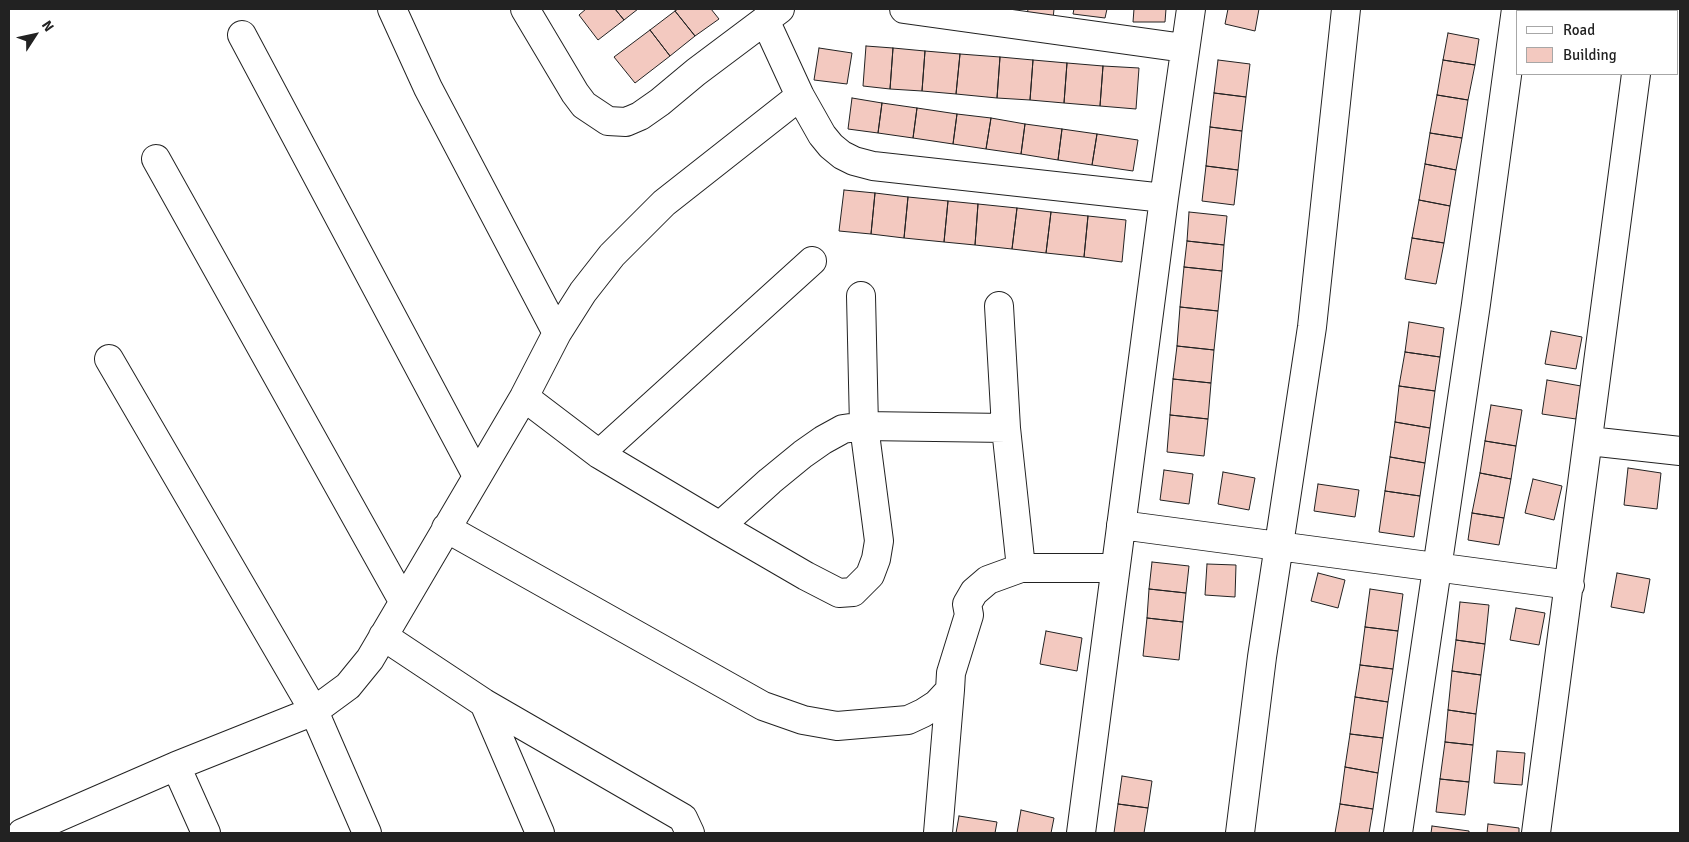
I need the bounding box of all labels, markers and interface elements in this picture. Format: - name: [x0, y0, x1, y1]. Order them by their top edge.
- north arrow: [10, 10, 60, 60]
- legend: [1516, 10, 1679, 75]
- text: N: [38, 17, 57, 35]
- text: Road: [1563, 21, 1595, 39]
- text: Building: [1563, 46, 1617, 64]

